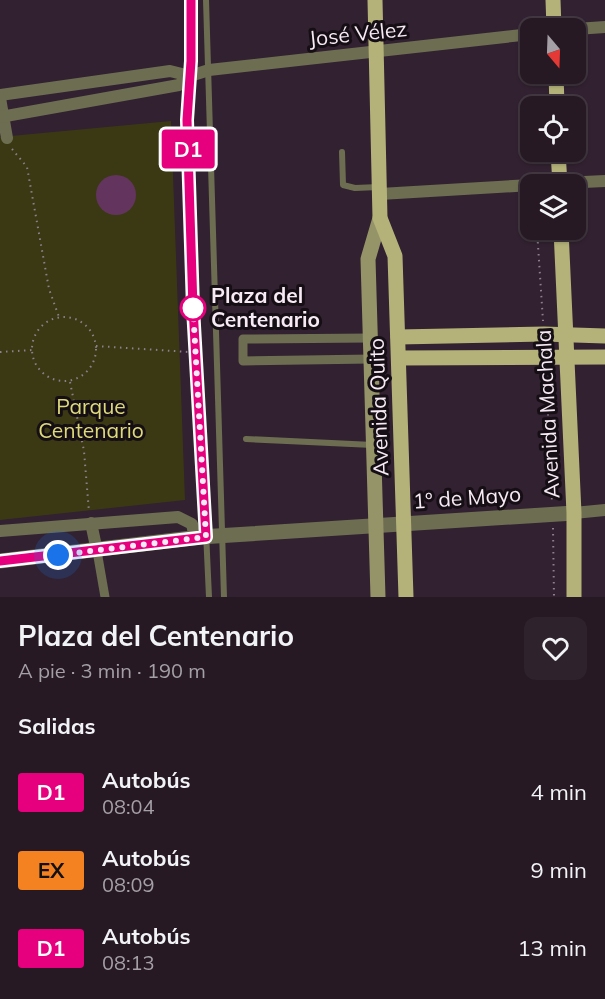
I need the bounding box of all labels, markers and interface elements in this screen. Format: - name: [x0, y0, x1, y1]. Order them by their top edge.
- street label: José Vélez: [308, 15, 408, 51]
- north arrow: [520, 18, 586, 84]
- map controls: [520, 18, 586, 240]
- button: locate: [520, 96, 586, 162]
- line badge: D1: [161, 130, 215, 168]
- text: D1: [174, 136, 202, 162]
- button: layers: [520, 174, 586, 240]
- place label: Plaza del Centenario: [211, 282, 320, 332]
- marker: Plaza del Centenario: [180, 295, 206, 321]
- street label: Avenida Machala: [530, 329, 564, 499]
- street label: Avenida Quito: [363, 338, 393, 476]
- park label: Parque Centenario: [38, 393, 144, 443]
- street label: 1º de Mayo: [412, 480, 522, 514]
- your location: [43, 540, 73, 570]
- button: heart: [524, 617, 587, 680]
- text: Plaza del Centenario: [18, 618, 294, 653]
- text: A pie · 3 min · 190 m: [18, 658, 206, 683]
- text: Salidas: [18, 712, 96, 740]
- text: Autobús: [102, 766, 191, 794]
- text: 4 min: [531, 778, 587, 806]
- text: D1: [37, 779, 65, 805]
- text: 08:04: [102, 794, 155, 819]
- text: Autobús: [102, 844, 191, 872]
- text: 9 min: [531, 856, 587, 884]
- text: EX: [38, 857, 64, 883]
- text: 08:09: [102, 872, 155, 897]
- text: Autobús: [102, 922, 191, 950]
- text: 13 min: [517, 934, 587, 962]
- text: D1: [37, 935, 65, 961]
- text: 08:13: [102, 950, 155, 975]

